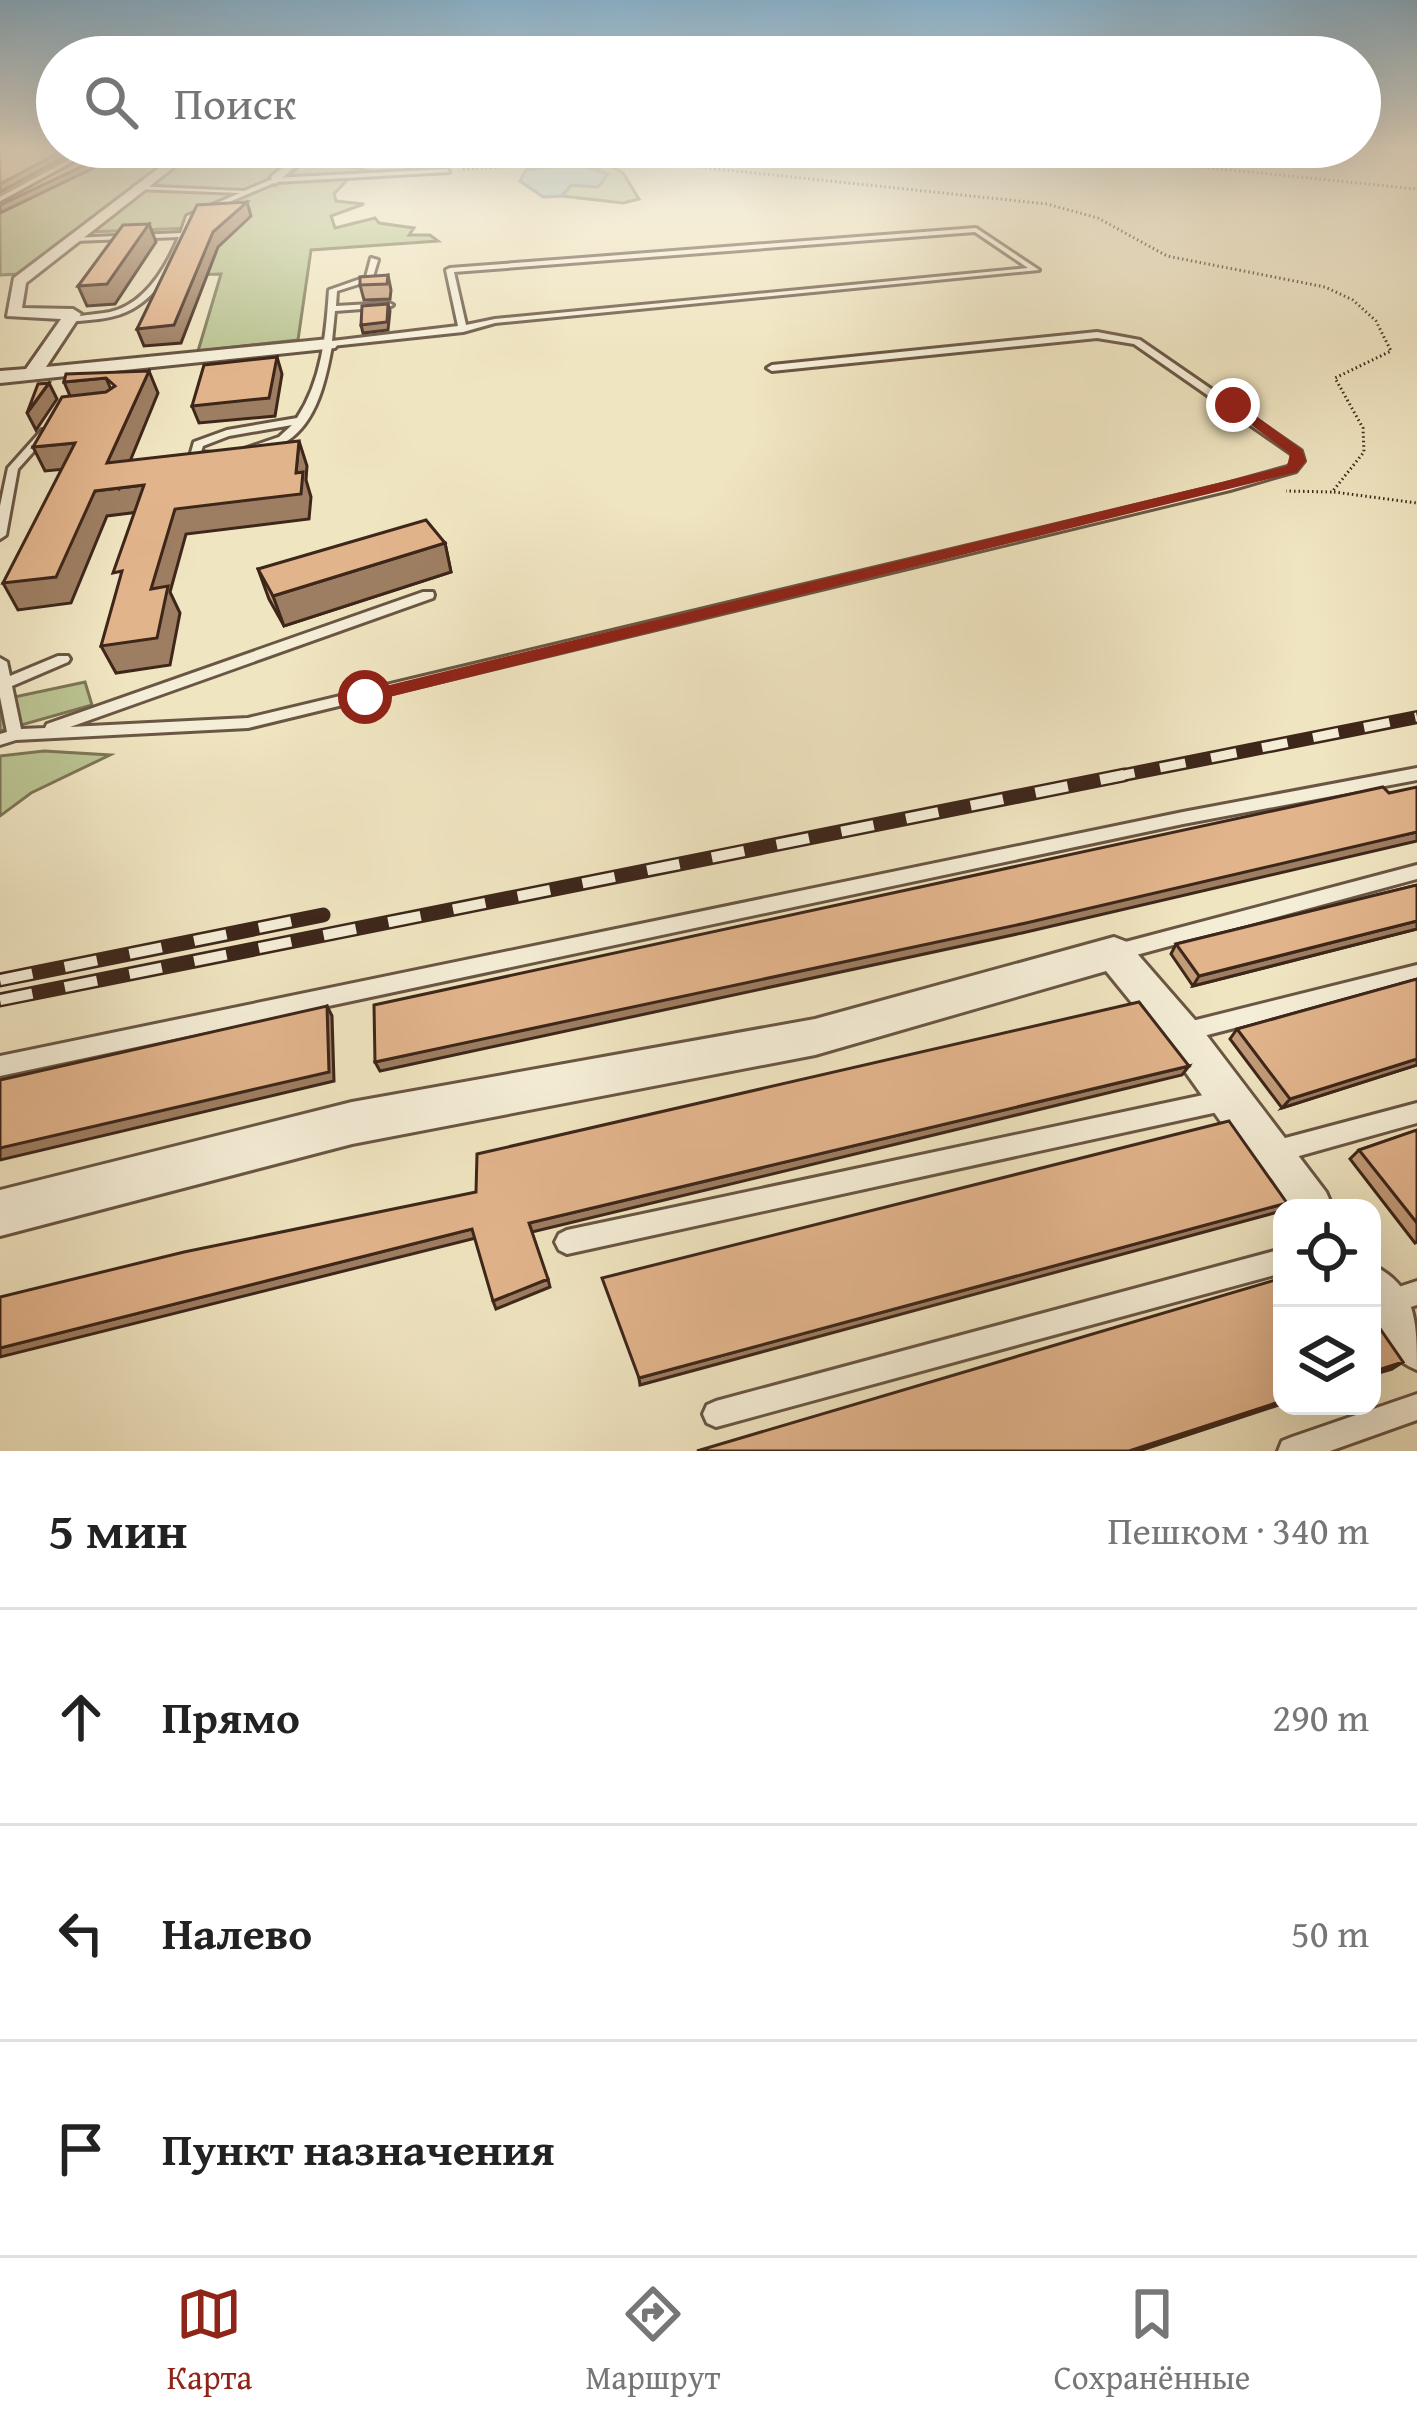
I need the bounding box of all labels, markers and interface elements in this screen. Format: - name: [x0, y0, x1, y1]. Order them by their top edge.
- search box: [36, 36, 1381, 168]
- icon: search: [78, 69, 144, 135]
- text: Поиск: [174, 70, 296, 135]
- route end: [1206, 378, 1260, 432]
- route start: [338, 670, 392, 724]
- map controls: [1273, 1199, 1381, 1415]
- button: locate: [1273, 1199, 1381, 1307]
- button: layers: [1273, 1307, 1381, 1415]
- text: 5 мин: [48, 1492, 187, 1567]
- text: Пешком · 340 m: [1107, 1501, 1369, 1558]
- icon: ahead: [48, 1684, 114, 1750]
- text: Прямо: [162, 1684, 300, 1749]
- text: 290 m: [1272, 1688, 1369, 1745]
- icon: left: [48, 1900, 114, 1966]
- text: Налево: [162, 1900, 312, 1965]
- text: 50 m: [1291, 1904, 1369, 1961]
- icon: arrive: [48, 2116, 114, 2182]
- text: Пункт назначения: [162, 2116, 555, 2181]
- tab: Карта: [167, 2281, 252, 2401]
- tab: Маршрут: [585, 2281, 720, 2401]
- tab: Сохранённые: [1054, 2281, 1250, 2401]

